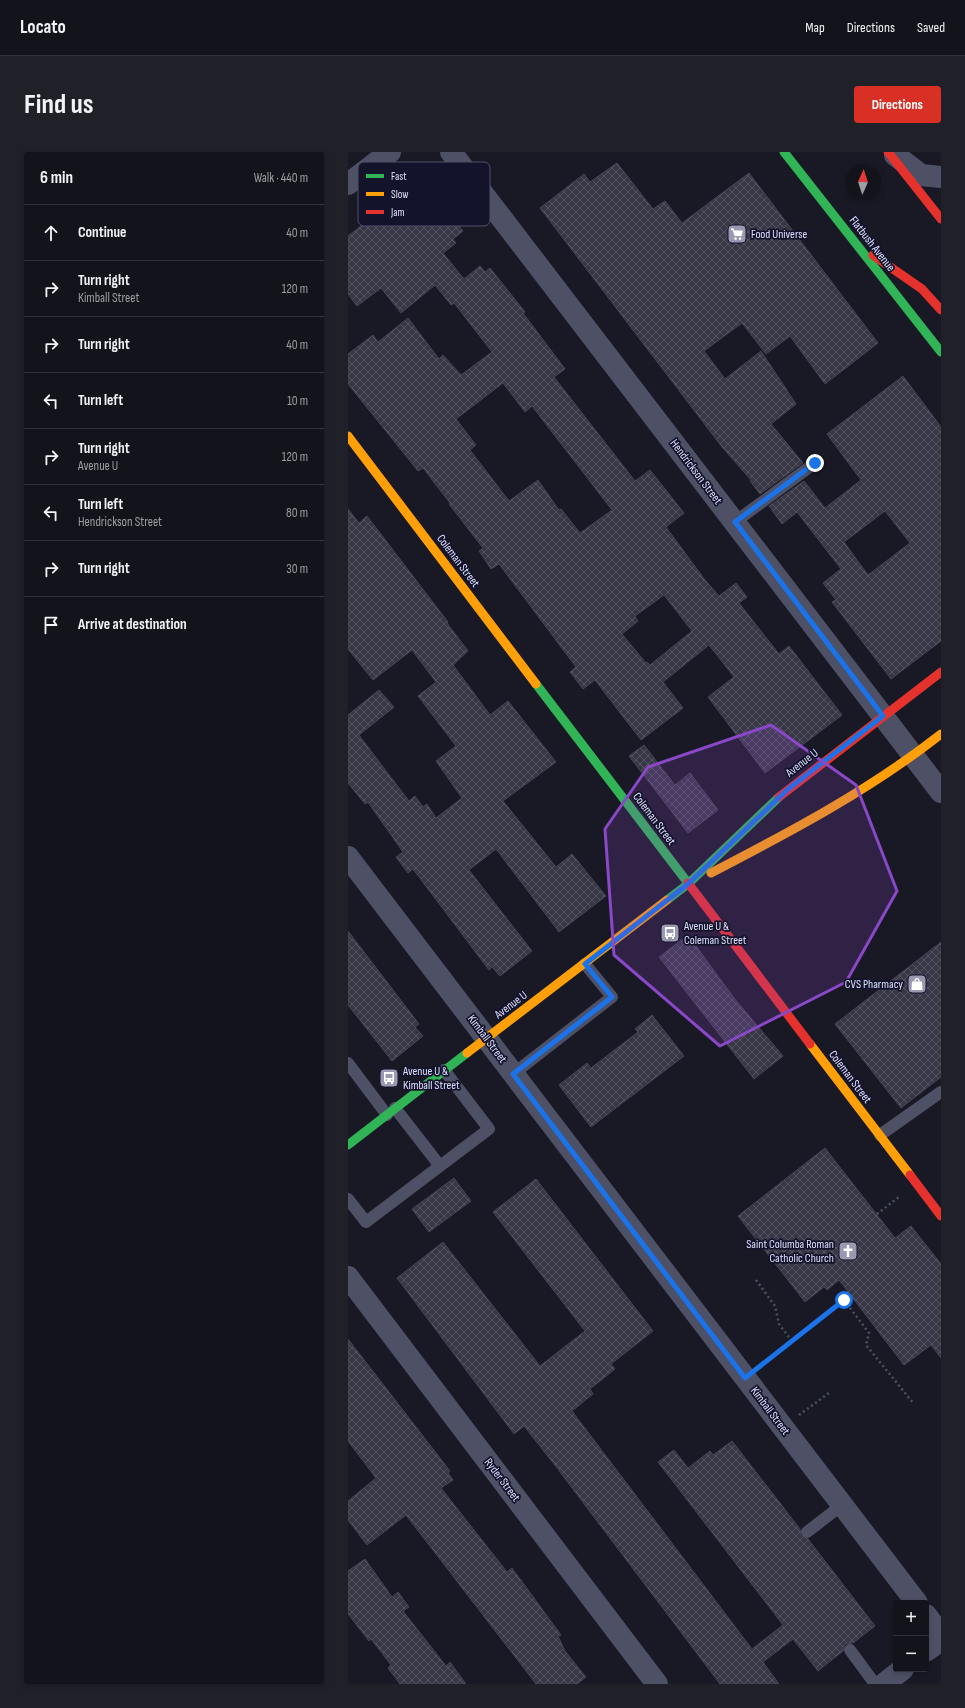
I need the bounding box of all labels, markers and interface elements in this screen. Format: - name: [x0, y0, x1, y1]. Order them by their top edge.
- text: Locato: [20, 16, 66, 39]
- text: Map: [805, 19, 825, 36]
- text: Directions: [847, 19, 895, 36]
- text: Saved: [917, 19, 945, 36]
- button: Directions: [854, 86, 941, 123]
- text: Find us: [24, 88, 93, 121]
- legend: [358, 162, 490, 226]
- north arrow: [845, 164, 881, 200]
- text: 6 min: [40, 168, 73, 188]
- text: Walk · 440 m: [254, 170, 308, 186]
- text: Fast: [391, 170, 407, 183]
- text: Slow: [391, 188, 408, 201]
- text: Jam: [390, 206, 405, 219]
- street label: Flatbush Avenue: [846, 213, 898, 275]
- icon: ahead: [40, 222, 62, 244]
- text: Continue: [78, 223, 127, 242]
- supermarket icon: Food Universe: [726, 223, 748, 245]
- text: 40 m: [286, 225, 308, 241]
- place label: Food Universe: [751, 227, 808, 242]
- text: Turn right: [78, 271, 130, 290]
- icon: right: [40, 278, 62, 300]
- text: 120 m: [282, 281, 308, 297]
- text: Kimball Street: [78, 290, 139, 306]
- icon: right: [40, 334, 62, 356]
- text: Turn right: [78, 335, 130, 354]
- text: 40 m: [286, 337, 308, 353]
- icon: left: [40, 390, 62, 412]
- text: Turn left: [78, 391, 123, 410]
- text: 10 m: [287, 393, 308, 409]
- street label: Hendrickson Street: [667, 436, 726, 508]
- text: Turn right: [78, 439, 130, 458]
- icon: right: [40, 446, 62, 468]
- text: 120 m: [282, 449, 308, 465]
- route end: [806, 454, 824, 472]
- text: Avenue U: [78, 458, 118, 474]
- text: Turn left: [78, 495, 123, 514]
- icon: left: [40, 502, 62, 524]
- text: 80 m: [286, 505, 308, 521]
- text: Hendrickson Street: [78, 514, 162, 530]
- street label: Coleman Street: [433, 532, 483, 591]
- icon: right: [40, 558, 62, 580]
- text: Turn right: [78, 559, 130, 578]
- text: 30 m: [286, 561, 308, 577]
- icon: arrive: [40, 614, 62, 636]
- text: Arrive at destination: [78, 615, 187, 634]
- street label: Avenue U: [782, 746, 821, 781]
- street label: Coleman Street: [629, 790, 679, 849]
- place label: Avenue U & Coleman Street: [683, 919, 747, 948]
- bus stop icon: Avenue U & Coleman Street: [659, 922, 681, 944]
- shop icon: CVS Pharmacy: [906, 973, 928, 995]
- place label: CVS Pharmacy: [845, 977, 903, 992]
- street label: Avenue U: [491, 988, 530, 1023]
- street label: Kimball Street: [464, 1012, 510, 1066]
- street label: Coleman Street: [825, 1048, 875, 1107]
- place label: Avenue U & Kimball Street: [402, 1064, 460, 1093]
- bus stop icon: Avenue U & Kimball Street: [378, 1067, 400, 1089]
- place label: Saint Columba Roman Catholic Church: [746, 1237, 834, 1266]
- church icon: Saint Columba Roman Catholic Church: [837, 1240, 859, 1262]
- route start: [835, 1291, 853, 1309]
- street label: Kimball Street: [747, 1384, 793, 1438]
- street label: Ryder Street: [481, 1455, 523, 1505]
- map controls: [893, 1600, 929, 1672]
- button: +: [893, 1600, 929, 1636]
- button: −: [893, 1636, 929, 1672]

